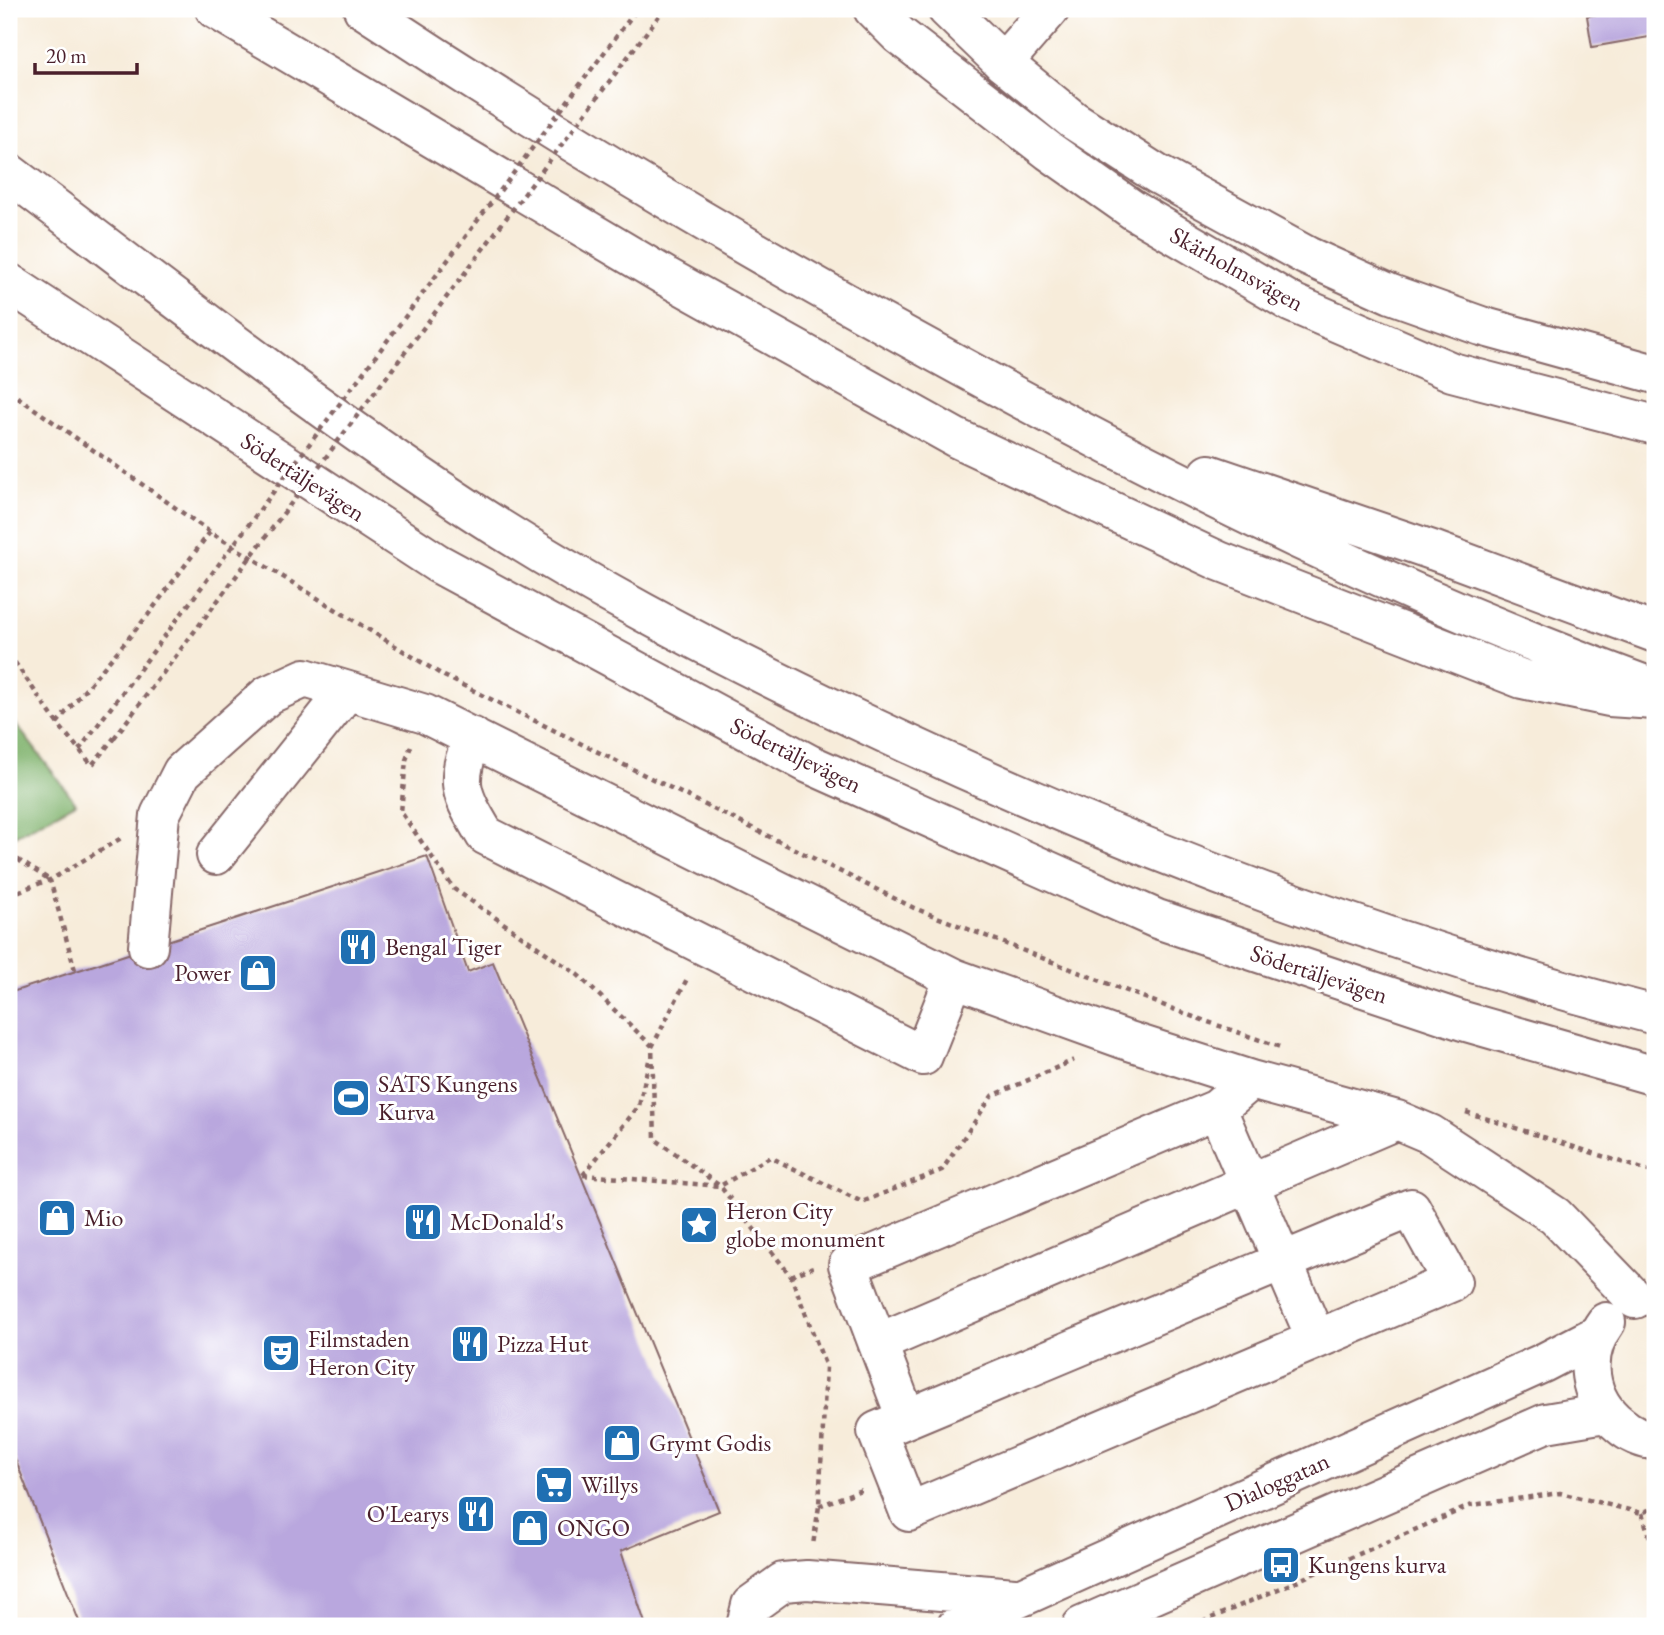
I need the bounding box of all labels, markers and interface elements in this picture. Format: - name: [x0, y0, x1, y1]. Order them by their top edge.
- scale bar: [35, 32, 136, 76]
- text: 20 m: [46, 42, 87, 69]
- street label: Skärholmsvägen: [1165, 219, 1310, 318]
- street label: Södertäljevägen: [235, 425, 372, 529]
- street label: Södertäljevägen: [725, 709, 867, 800]
- restaurant icon: Bengal Tiger: [337, 926, 379, 968]
- place label: Bengal Tiger: [385, 931, 501, 962]
- street label: Södertäljevägen: [1247, 937, 1392, 1010]
- shop icon: Power: [237, 952, 279, 994]
- place label: Power: [174, 957, 231, 988]
- place label: SATS Kungens Kurva: [378, 1068, 517, 1127]
- sports icon: SATS Kungens Kurva: [330, 1077, 372, 1119]
- place label: Heron City globe monument: [726, 1195, 885, 1254]
- shop icon: Mio: [36, 1197, 78, 1239]
- restaurant icon: McDonald's: [402, 1201, 444, 1243]
- place label: Mio: [84, 1202, 124, 1233]
- place icon: Heron City globe monument: [678, 1204, 720, 1246]
- place label: McDonald's: [450, 1206, 564, 1237]
- place label: Filmstaden Heron City: [308, 1323, 416, 1382]
- restaurant icon: Pizza Hut: [449, 1323, 491, 1365]
- place label: Pizza Hut: [497, 1328, 589, 1359]
- theatre icon: Filmstaden Heron City: [260, 1332, 302, 1374]
- shop icon: Grymt Godis: [601, 1422, 643, 1464]
- place label: Grymt Godis: [649, 1427, 771, 1458]
- street label: Dialoggatan: [1220, 1445, 1334, 1518]
- supermarket icon: Willys: [533, 1464, 575, 1506]
- place label: Willys: [581, 1469, 638, 1500]
- restaurant icon: O'Learys: [455, 1493, 497, 1535]
- place label: O'Learys: [367, 1498, 449, 1529]
- shop icon: ONGO: [509, 1507, 551, 1549]
- place label: ONGO: [557, 1512, 630, 1543]
- bus stop icon: Kungens kurva: [1260, 1544, 1302, 1586]
- place label: Kungens kurva: [1308, 1549, 1447, 1580]

